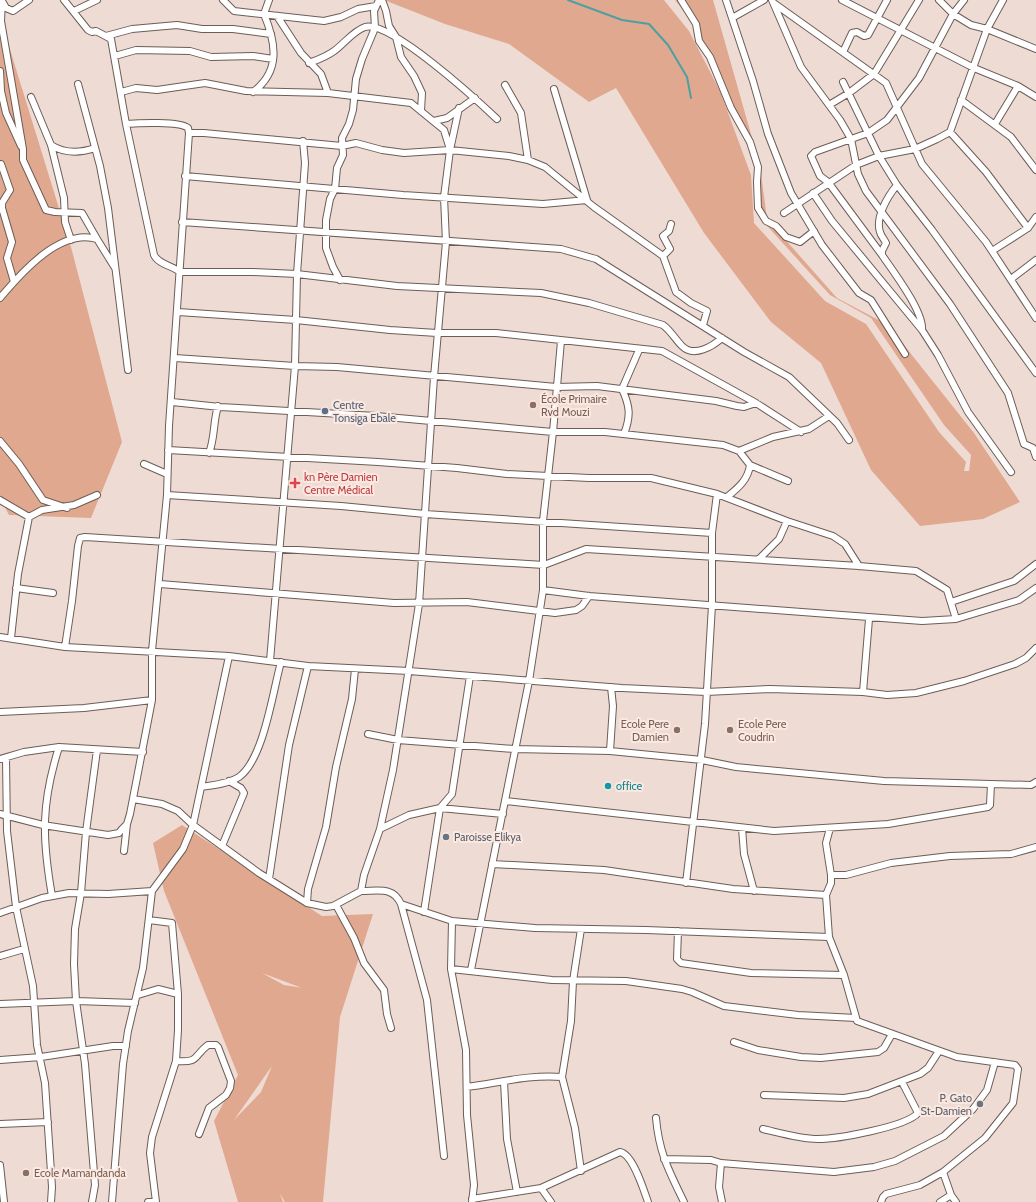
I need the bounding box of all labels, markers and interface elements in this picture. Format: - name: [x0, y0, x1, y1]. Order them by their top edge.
- place label: École Primaire Rvd Mouzi: [541, 392, 607, 419]
- place label: Centre Tonsiga Ebale: [333, 398, 396, 425]
- marker: École Primaire Rvd Mouzi: [528, 400, 538, 410]
- marker: Centre Tonsiga Ebale: [320, 406, 330, 416]
- place label: kn Père Damien Centre Médical: [304, 470, 378, 497]
- marker: kn Père Damien Centre Médical: [289, 477, 301, 489]
- place label: Ecole Pere Damien: [621, 717, 669, 744]
- place label: Ecole Pere Coudrin: [738, 717, 787, 744]
- marker: Ecole Pere Damien: [672, 725, 682, 735]
- marker: Ecole Pere Coudrin: [725, 725, 735, 735]
- place label: office: [616, 779, 643, 793]
- marker: office: [603, 781, 613, 791]
- place label: Paroisse Elikya: [454, 830, 522, 844]
- marker: Paroisse Elikya: [441, 832, 451, 842]
- place label: P. Gato St-Damien: [920, 1091, 972, 1118]
- marker: P. Gato St-Damien: [975, 1099, 985, 1109]
- place label: Ecole Mamandanda: [34, 1166, 126, 1180]
- marker: Ecole Mamandanda: [21, 1168, 31, 1178]

